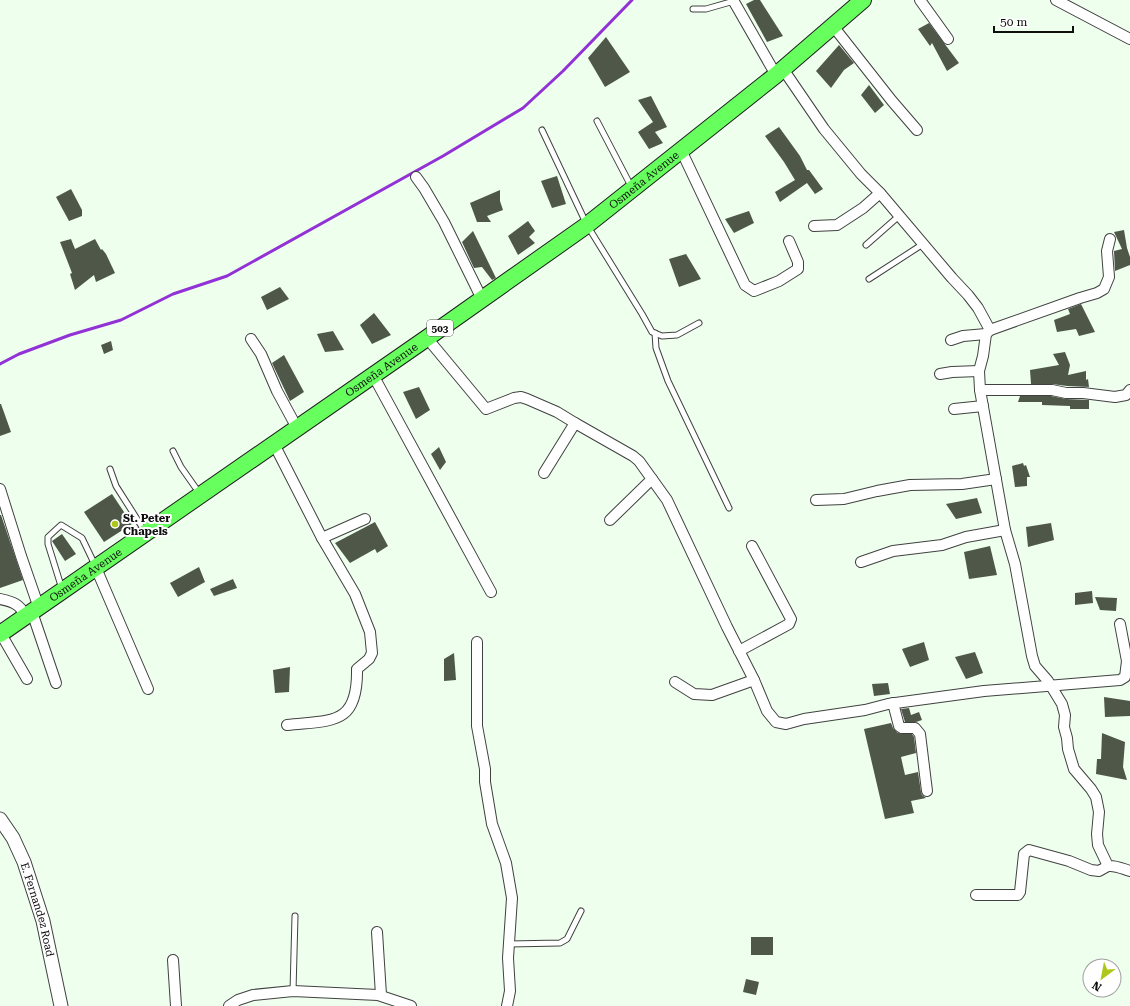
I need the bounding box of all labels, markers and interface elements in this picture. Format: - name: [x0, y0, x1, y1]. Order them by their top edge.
- scale bar: [994, 8, 1073, 34]
- text: 50 m: [1000, 15, 1027, 29]
- street label: Osmeña Avenue: [606, 148, 681, 212]
- road number: 503: [427, 320, 453, 336]
- street label: Osmeña Avenue: [343, 340, 420, 399]
- place label: St. Peter Chapels: [123, 512, 170, 538]
- marker: St. Peter Chapels: [110, 519, 120, 529]
- street label: Osmeña Avenue: [47, 545, 124, 604]
- street label: E. Fernandez Road: [18, 861, 57, 958]
- north arrow: [1082, 958, 1122, 998]
- text: N: [1089, 978, 1104, 994]

